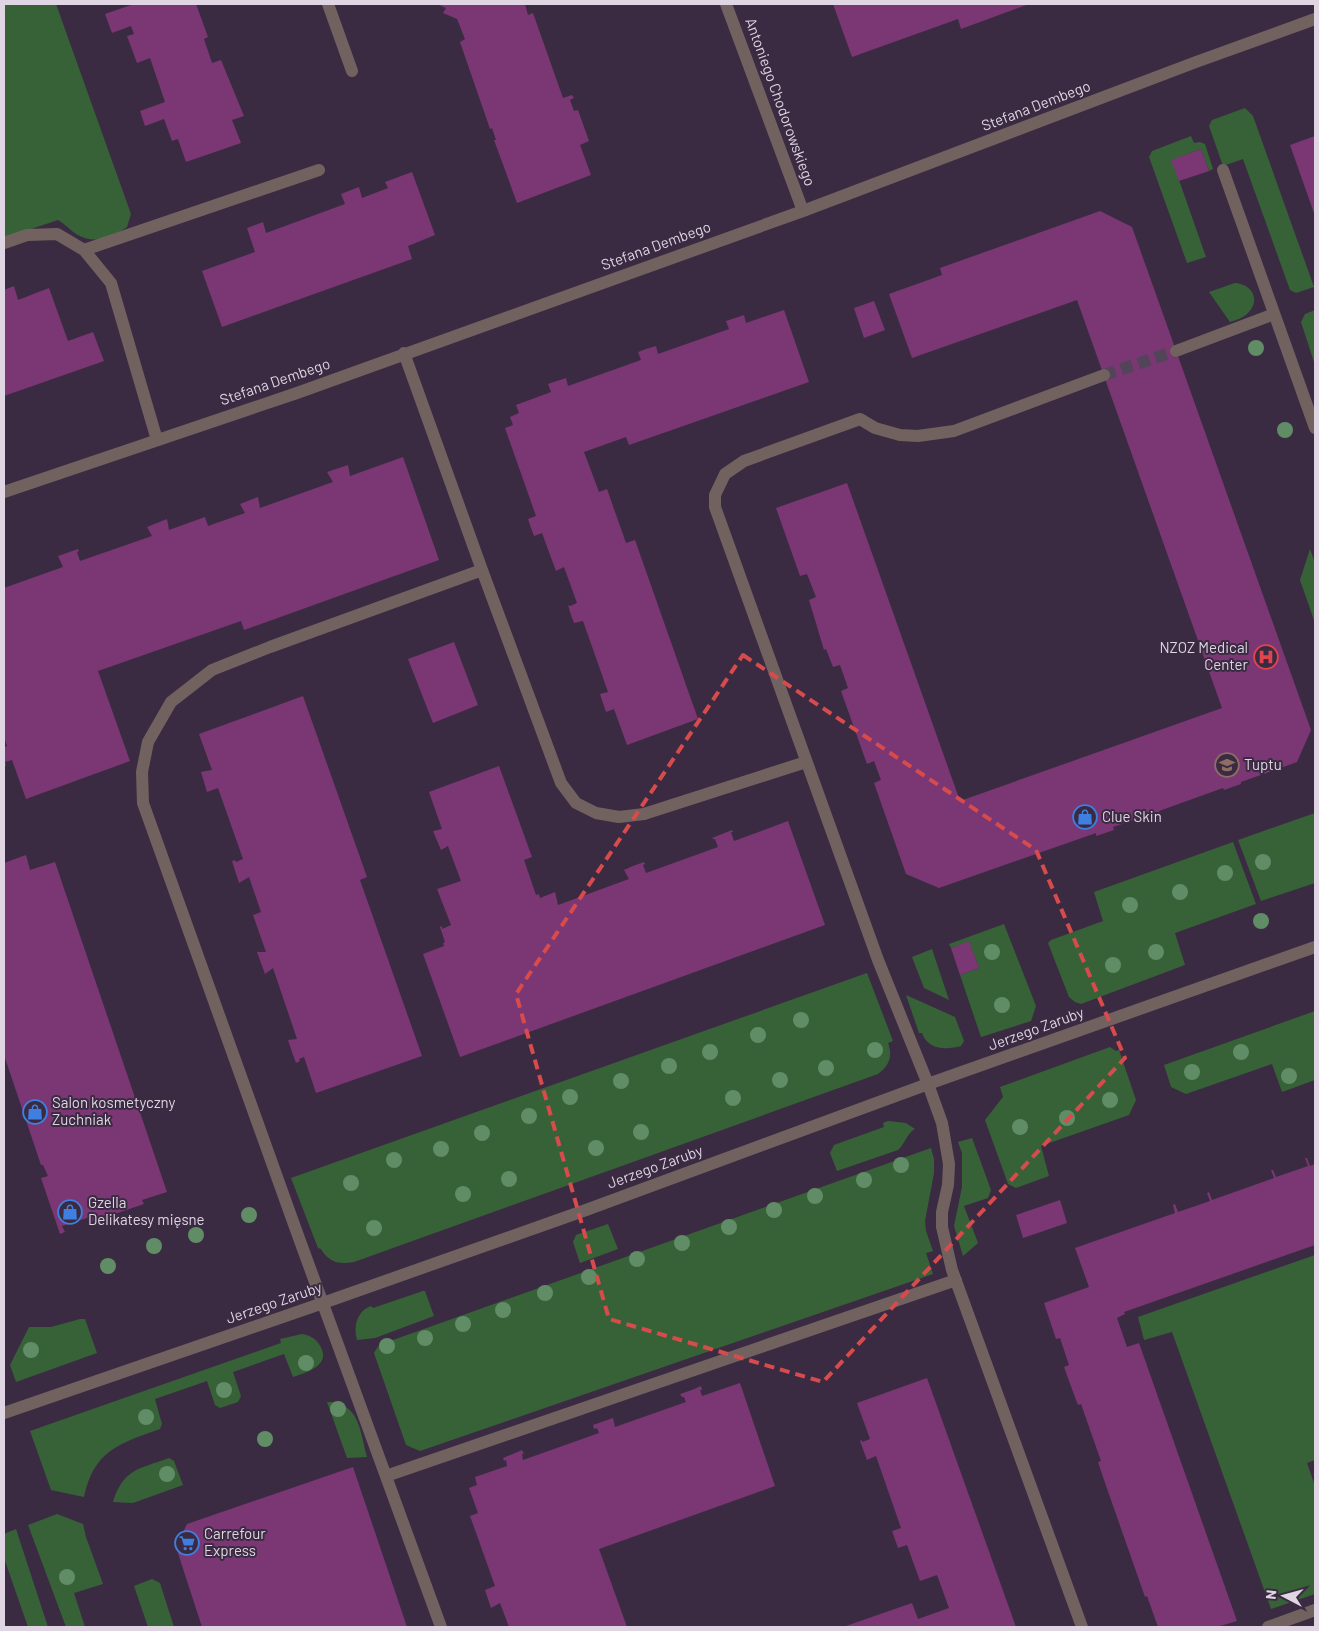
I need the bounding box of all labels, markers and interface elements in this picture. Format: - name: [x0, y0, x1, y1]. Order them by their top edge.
- street label: Antoniego Chodorowskiego: [742, 15, 820, 188]
- street label: Stefana Dembego: [979, 76, 1093, 134]
- street label: Stefana Dembego: [598, 217, 713, 273]
- street label: Stefana Dembego: [217, 354, 332, 408]
- place label: NZOZ Medical Center: [1159, 638, 1249, 673]
- hospital icon: NZOZ Medical Center: [1253, 644, 1279, 670]
- school or university icon: Tuptu: [1214, 752, 1240, 778]
- place label: Tuptu: [1244, 755, 1282, 773]
- shop icon: Clue Skin: [1072, 804, 1098, 830]
- place label: Clue Skin: [1102, 807, 1162, 825]
- street label: Jerzego Zaruby: [985, 1002, 1086, 1054]
- place label: Salon kosmetyczny Zuchniak: [52, 1093, 176, 1128]
- shop icon: Salon kosmetyczny Zuchniak: [22, 1099, 48, 1125]
- street label: Jerzego Zaruby: [604, 1140, 705, 1192]
- place label: Gzella Delikatesy mięsne: [88, 1193, 205, 1228]
- shop icon: Gzella Delikatesy mięsne: [57, 1199, 83, 1225]
- street label: Jerzego Zaruby: [223, 1277, 324, 1327]
- place label: Carrefour Express: [204, 1524, 266, 1559]
- supermarket icon: Carrefour Express: [174, 1530, 200, 1556]
- north arrow: [1259, 1571, 1309, 1621]
- text: N: [1262, 1589, 1280, 1600]

